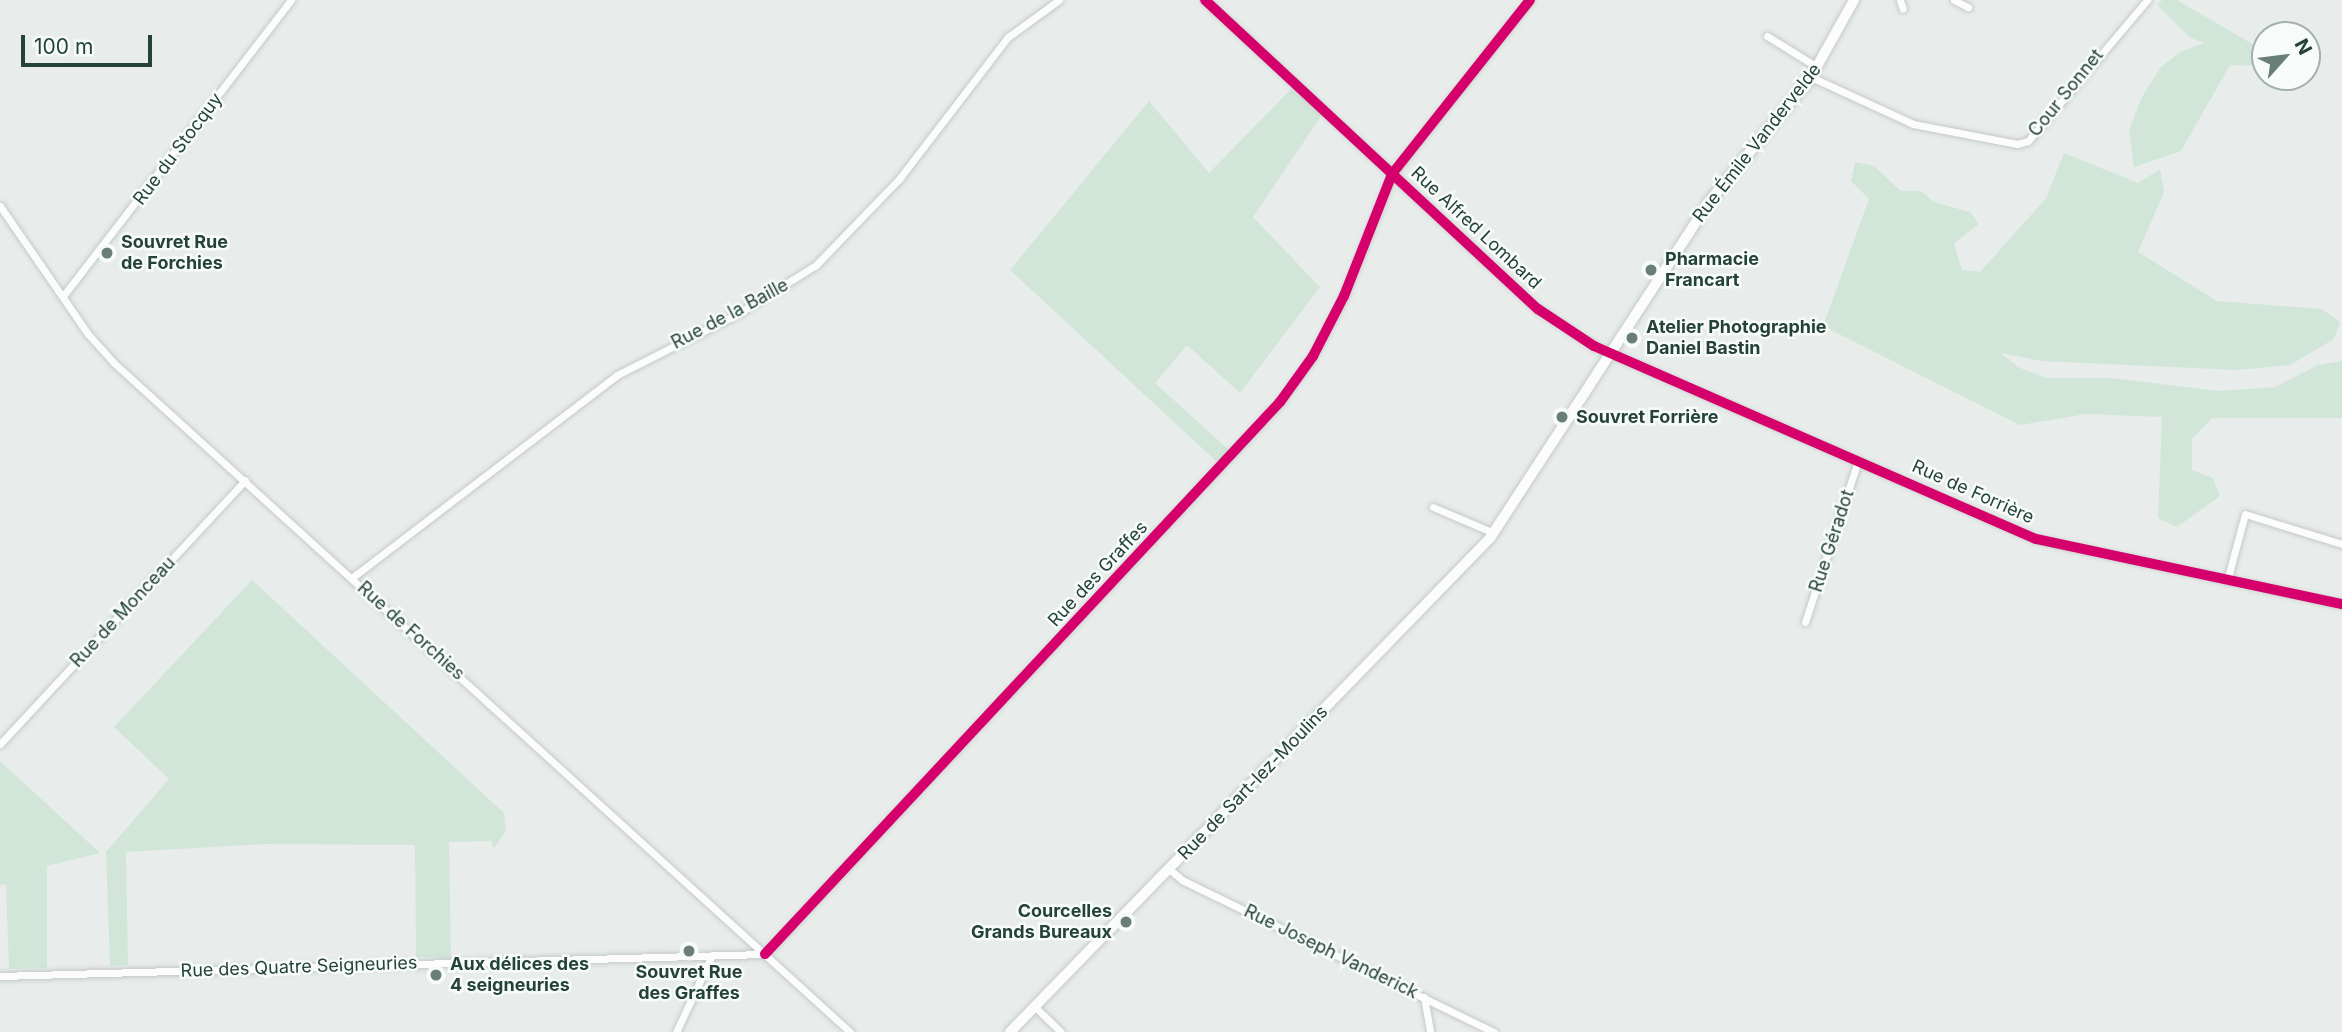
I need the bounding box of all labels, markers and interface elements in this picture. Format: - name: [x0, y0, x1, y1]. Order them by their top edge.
- scale bar: [24, 21, 156, 65]
- north arrow: [2251, 21, 2321, 91]
- text: 100 m: [34, 34, 93, 59]
- text: N: [2290, 35, 2317, 59]
- street label: Cour Sonnet: [2024, 45, 2108, 141]
- street label: Rue Émile Vandervelde: [1688, 59, 1826, 227]
- street label: Rue du Stocquy: [129, 89, 227, 209]
- street label: Rue Alfred Lombard: [1407, 162, 1545, 294]
- place label: Souvret Rue de Forchies: [121, 232, 228, 274]
- marker: Souvret Rue de Forchies: [99, 245, 115, 261]
- place label: Pharmacie Francart: [1665, 249, 1759, 292]
- marker: Pharmacie Francart: [1643, 262, 1659, 278]
- street label: Rue de la Baille: [668, 274, 792, 354]
- place label: Atelier Photographie Daniel Bastin: [1646, 317, 1827, 360]
- marker: Atelier Photographie Daniel Bastin: [1624, 330, 1640, 346]
- place label: Souvret Forrière: [1576, 406, 1719, 428]
- marker: Souvret Forrière: [1554, 409, 1570, 425]
- street label: Rue de Forrière: [1909, 455, 2037, 529]
- street label: Rue Géradot: [1805, 487, 1859, 595]
- street label: Rue des Graffes: [1044, 517, 1152, 631]
- street label: Rue de Monceau: [66, 552, 180, 672]
- street label: Rue de Forchies: [353, 577, 469, 685]
- street label: Rue de Sart-lez-Moulins: [1174, 701, 1332, 865]
- street label: Rue Joseph Vanderick: [1240, 900, 1422, 1004]
- place label: Courcelles Grands Bureaux: [971, 901, 1112, 944]
- marker: Courcelles Grands Bureaux: [1118, 914, 1134, 930]
- marker: Souvret Rue des Graffes: [681, 943, 697, 959]
- street label: Rue des Quatre Seigneuries: [180, 952, 418, 982]
- place label: Aux délices des 4 seigneuries: [450, 954, 589, 996]
- place label: Souvret Rue des Graffes: [635, 962, 743, 1004]
- marker: Aux délices des 4 seigneuries: [428, 967, 444, 983]

